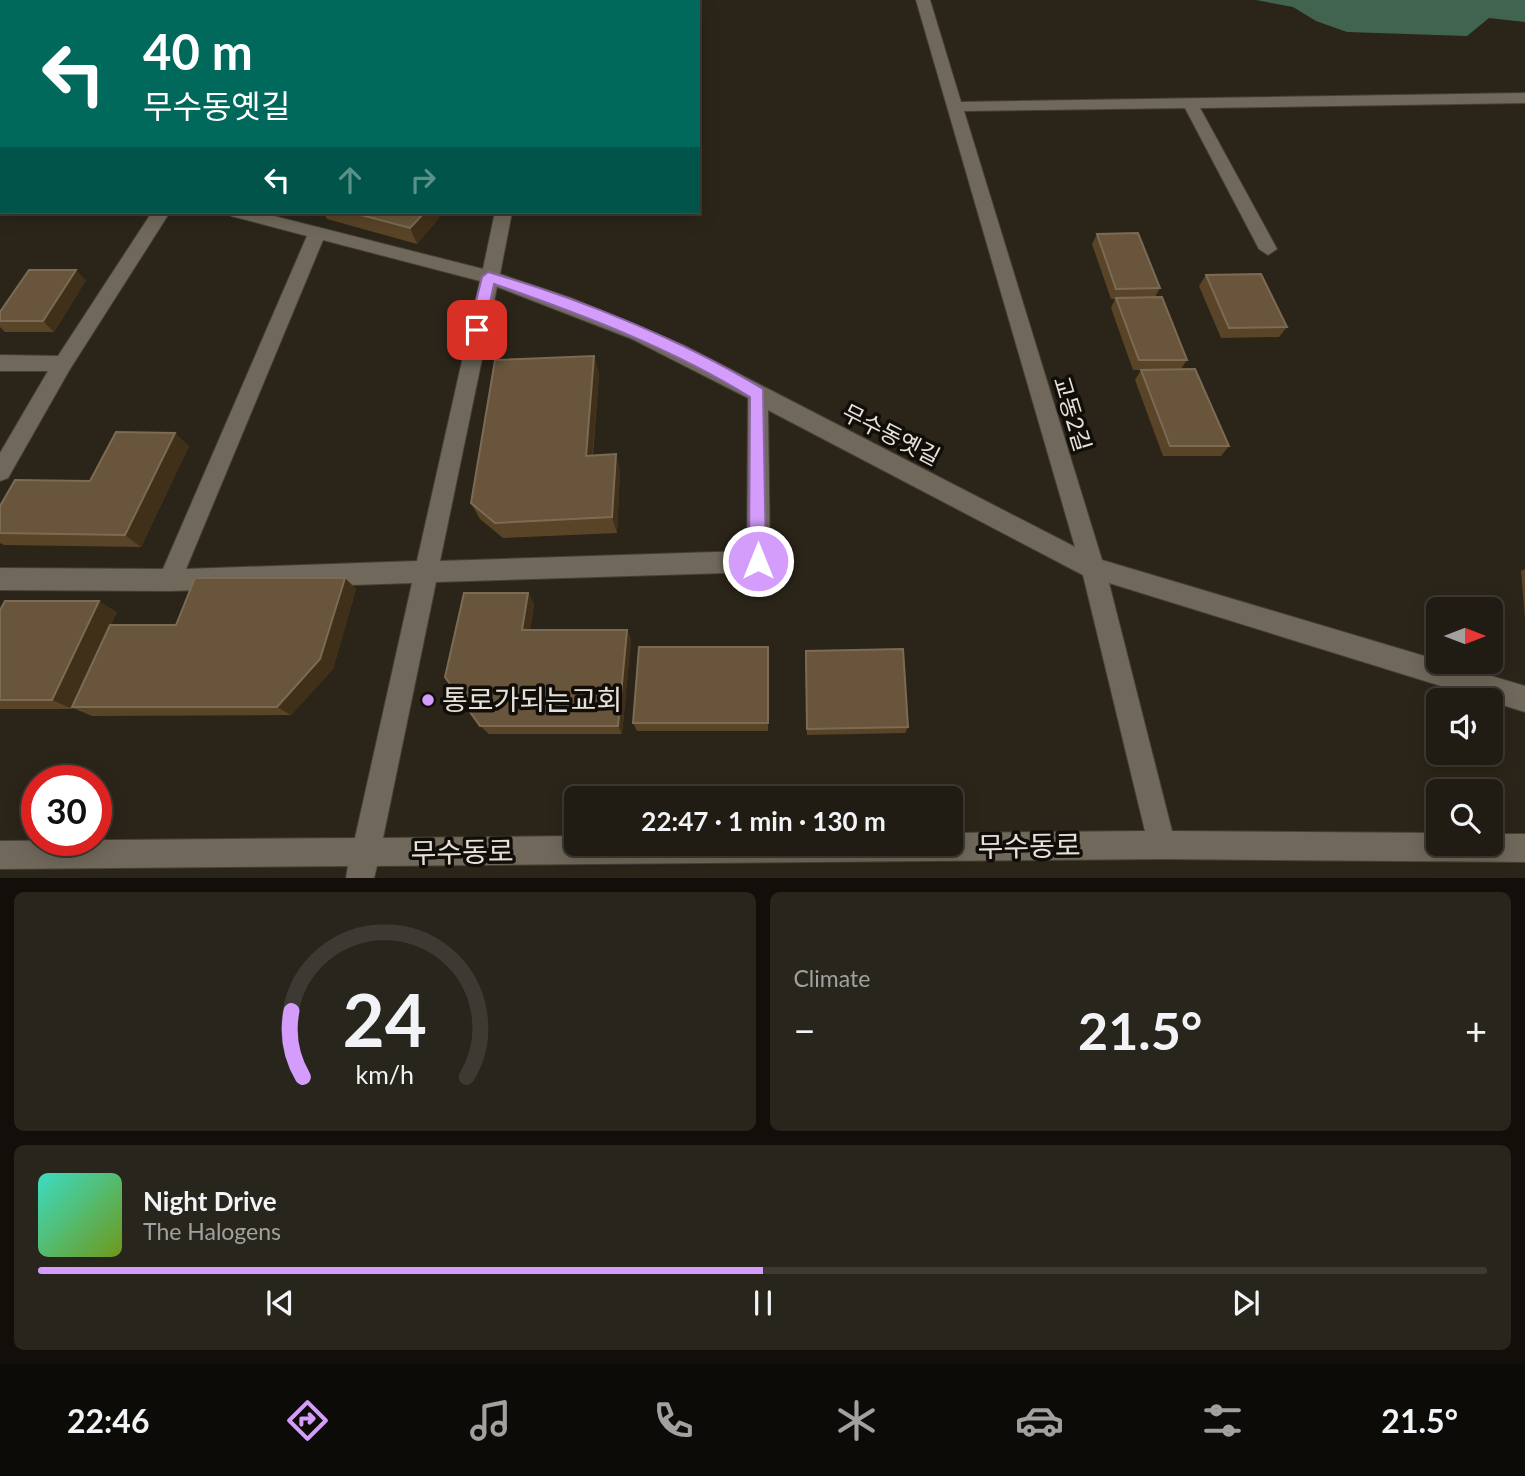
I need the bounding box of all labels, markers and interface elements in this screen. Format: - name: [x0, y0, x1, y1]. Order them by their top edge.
- text: 40 m: [143, 22, 253, 80]
- icon: left: [28, 28, 119, 119]
- text: 무수동옛길: [143, 86, 290, 125]
- icon: left: [258, 161, 296, 199]
- icon: ahead: [331, 161, 369, 199]
- icon: right: [404, 161, 442, 199]
- pin: [447, 300, 507, 360]
- icon: arrive: [458, 311, 496, 349]
- street label: 교동2길: [1048, 373, 1098, 455]
- street label: 무수동옛길: [838, 398, 945, 471]
- position arrow: [721, 524, 795, 598]
- north arrow: [1426, 597, 1503, 674]
- map controls: [1426, 597, 1503, 856]
- place label: 통로가되는교회: [442, 682, 622, 716]
- button: sound: [1426, 688, 1503, 765]
- marker: 통로가되는교회: [420, 692, 436, 708]
- speed limit sign: 30: [21, 765, 112, 856]
- button: search: [1426, 779, 1503, 856]
- text: 22:47 · 1 min · 130 m: [641, 805, 886, 837]
- street label: 무수동로: [977, 827, 1081, 863]
- street label: 무수동로: [410, 833, 514, 869]
- text: Climate: [794, 964, 870, 992]
- text: 24: [343, 976, 427, 1064]
- text: 21.5°: [1078, 999, 1202, 1061]
- text: −: [794, 1007, 816, 1053]
- text: +: [1465, 1007, 1487, 1053]
- text: km/h: [355, 1059, 414, 1089]
- text: Night Drive: [143, 1185, 277, 1217]
- text: The Halogens: [143, 1217, 281, 1245]
- icon: previous: [261, 1284, 299, 1322]
- icon: pause: [744, 1284, 782, 1322]
- icon: next: [1227, 1284, 1265, 1322]
- icon: directions: [283, 1396, 332, 1445]
- icon: music: [466, 1396, 515, 1445]
- icon: phone: [649, 1396, 698, 1445]
- icon: climate: [832, 1396, 881, 1445]
- icon: car: [1015, 1396, 1064, 1445]
- icon: filters: [1198, 1396, 1247, 1445]
- text: 22:46: [67, 1401, 149, 1440]
- text: 21.5°: [1381, 1401, 1458, 1440]

